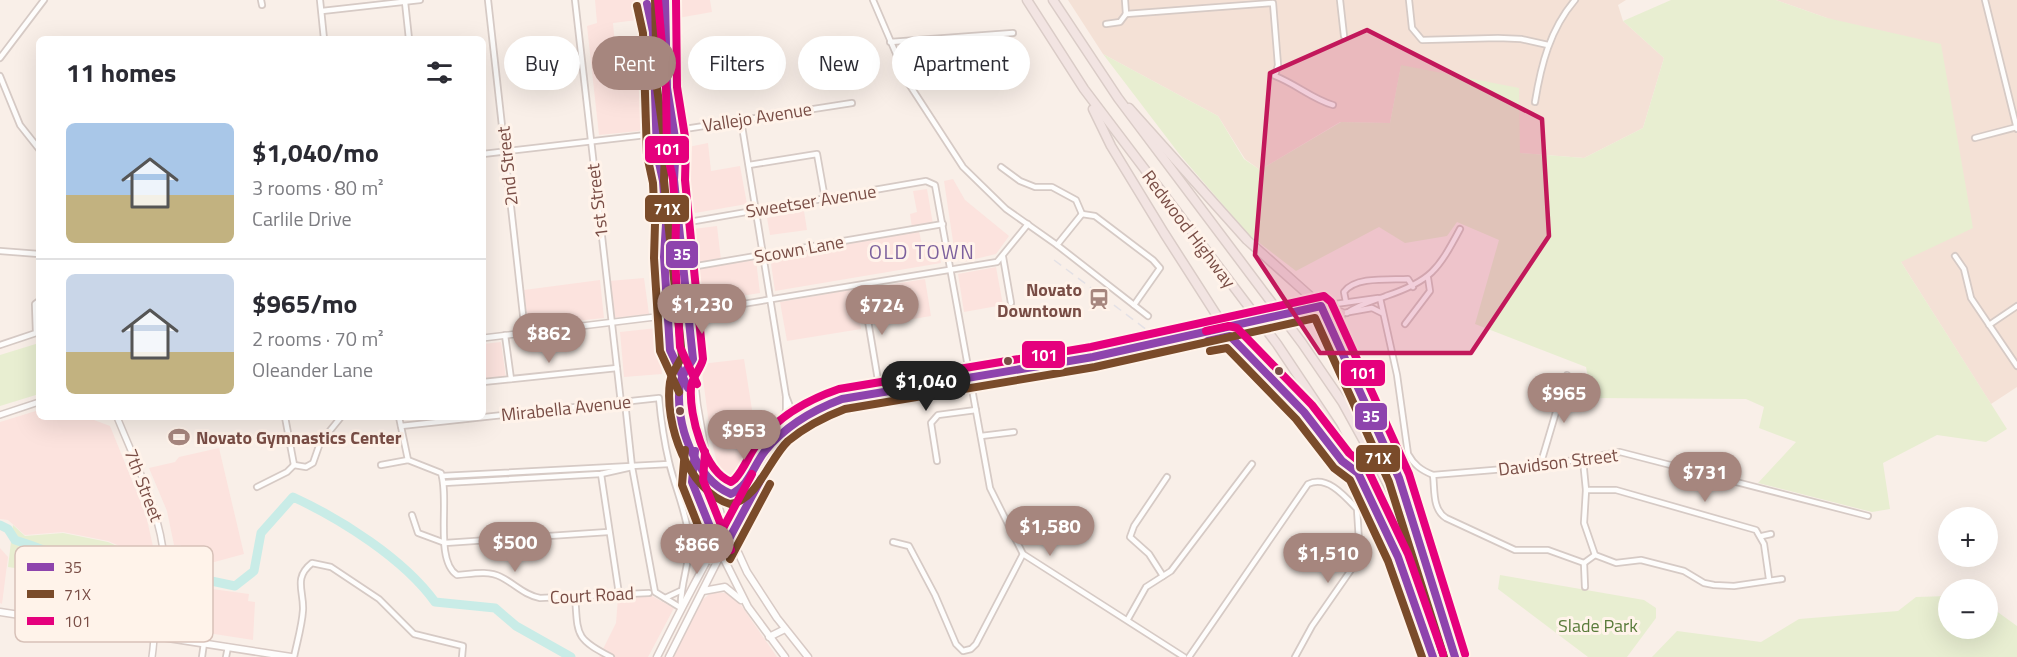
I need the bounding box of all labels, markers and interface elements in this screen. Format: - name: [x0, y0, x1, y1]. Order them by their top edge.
- chip: Buy: [504, 36, 580, 90]
- chip: Rent: [592, 36, 676, 90]
- chip: Filters: [688, 36, 786, 90]
- chip: New: [798, 36, 880, 90]
- chip: Apartment: [892, 36, 1030, 90]
- text: 11 homes: [66, 53, 176, 92]
- icon: filters: [423, 56, 456, 89]
- street label: Vallejo Avenue: [701, 95, 813, 139]
- street label: 2nd Street: [489, 124, 525, 207]
- text: $1,040/mo: [252, 133, 379, 172]
- line badge: 101: [644, 135, 690, 164]
- text: 101: [654, 137, 680, 161]
- icon: home: [114, 147, 186, 219]
- street label: 1st Street: [579, 161, 615, 240]
- street label: Redwood Highway: [1136, 164, 1243, 294]
- text: 3 rooms · 80 m²: [252, 172, 384, 203]
- street label: Sweetser Avenue: [744, 177, 878, 225]
- line badge: 71X: [644, 194, 690, 223]
- text: 71X: [653, 197, 681, 221]
- text: Carlile Drive: [252, 203, 352, 234]
- street label: Scown Lane: [752, 228, 846, 270]
- district label: OLD TOWN: [869, 236, 975, 267]
- line badge: 35: [665, 240, 699, 269]
- text: 35: [673, 242, 691, 266]
- place label: Novato Downtown: [997, 276, 1082, 324]
- text: $965/mo: [252, 284, 357, 323]
- pin: $1,230: [653, 284, 751, 335]
- pin: $724: [846, 285, 918, 336]
- station icon: Novato Downtown: [1087, 287, 1111, 311]
- text: $1,230: [671, 288, 733, 319]
- text: $724: [860, 289, 904, 320]
- icon: home: [114, 298, 186, 370]
- pin: $862: [513, 313, 585, 364]
- text: $862: [527, 317, 571, 348]
- text: 2 rooms · 70 m²: [252, 323, 384, 354]
- line badge: 101: [1021, 340, 1066, 369]
- text: 101: [1031, 343, 1057, 367]
- text: Oleander Lane: [252, 354, 373, 385]
- unlabelled marker: [1002, 355, 1014, 367]
- line badge: 101: [1340, 359, 1386, 387]
- pin: $1,040: [877, 361, 975, 412]
- text: 101: [1350, 361, 1376, 385]
- text: $1,040: [895, 365, 957, 396]
- unlabelled marker: [1273, 365, 1285, 377]
- pin: $965: [1528, 373, 1600, 424]
- text: $965: [1542, 377, 1586, 408]
- street label: Mirabella Avenue: [500, 388, 632, 428]
- line badge: 35: [1354, 402, 1388, 431]
- text: 35: [1362, 404, 1380, 428]
- unlabelled marker: [674, 405, 686, 417]
- pin: $953: [708, 410, 780, 461]
- text: $953: [722, 414, 766, 445]
- place label: Novato Gymnastics Center: [196, 424, 402, 451]
- sports icon: Novato Gymnastics Center: [167, 425, 191, 449]
- street label: Davidson Street: [1497, 441, 1620, 483]
- street label: 7th Street: [118, 444, 171, 526]
- line badge: 71X: [1355, 444, 1401, 473]
- text: 71X: [1364, 446, 1392, 470]
- pin: $731: [1669, 452, 1741, 503]
- text: $731: [1683, 456, 1727, 487]
- pin: $1,580: [1001, 506, 1099, 557]
- map controls: [1938, 507, 1998, 639]
- button: +: [1938, 507, 1998, 567]
- text: $1,580: [1019, 510, 1081, 541]
- pin: $500: [479, 522, 551, 573]
- pin: $866: [661, 524, 733, 575]
- text: $500: [493, 526, 537, 557]
- text: $866: [675, 528, 719, 559]
- pin: $1,510: [1279, 533, 1377, 584]
- text: $1,510: [1297, 537, 1359, 568]
- legend: [15, 546, 213, 642]
- text: 35: [64, 555, 82, 579]
- street label: Court Road: [549, 579, 635, 611]
- button: −: [1938, 579, 1998, 639]
- text: 71X: [64, 582, 91, 606]
- text: 101: [64, 609, 91, 633]
- park label: Slade Park: [1558, 612, 1638, 639]

